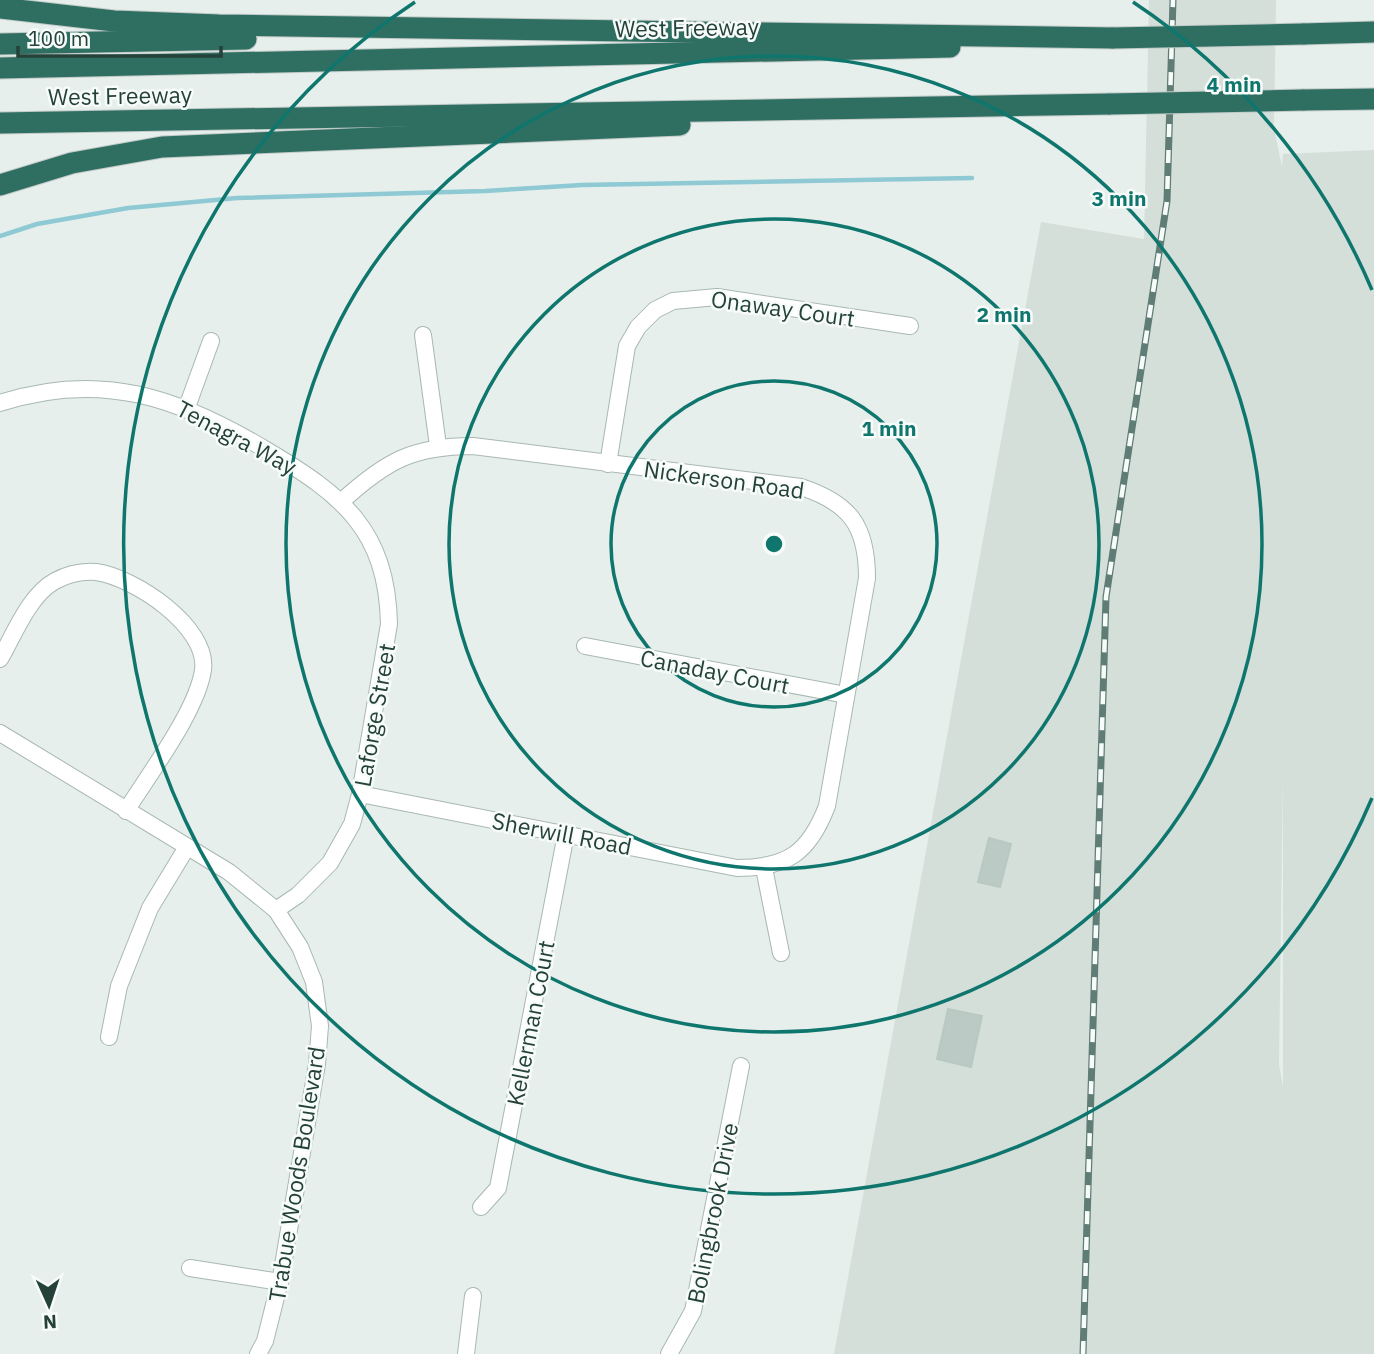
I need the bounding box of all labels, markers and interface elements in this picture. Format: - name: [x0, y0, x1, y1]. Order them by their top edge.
- street label: West Freeway: [615, 11, 760, 43]
- scale bar: [18, 14, 220, 58]
- text: 100 m: [28, 24, 89, 52]
- text: 4 min: [1207, 70, 1261, 98]
- street label: West Freeway: [48, 79, 193, 111]
- text: 3 min: [1092, 184, 1146, 212]
- street label: Onaway Court: [709, 283, 857, 333]
- text: 2 min: [977, 300, 1031, 328]
- street label: Tenagra Way: [172, 393, 303, 481]
- text: 1 min: [862, 414, 916, 442]
- street label: Nickerson Road: [642, 453, 806, 505]
- centre of rings: [762, 532, 786, 556]
- street label: Laforge Street: [347, 641, 401, 789]
- street label: Canaday Court: [638, 642, 792, 700]
- street label: Sherwill Road: [490, 805, 634, 861]
- street label: Kellerman Court: [499, 938, 561, 1108]
- street label: Trabue Woods Boulevard: [261, 1044, 331, 1304]
- street label: Bolingbrook Drive: [680, 1120, 744, 1306]
- north arrow: [14, 1270, 84, 1340]
- text: N: [42, 1310, 57, 1334]

